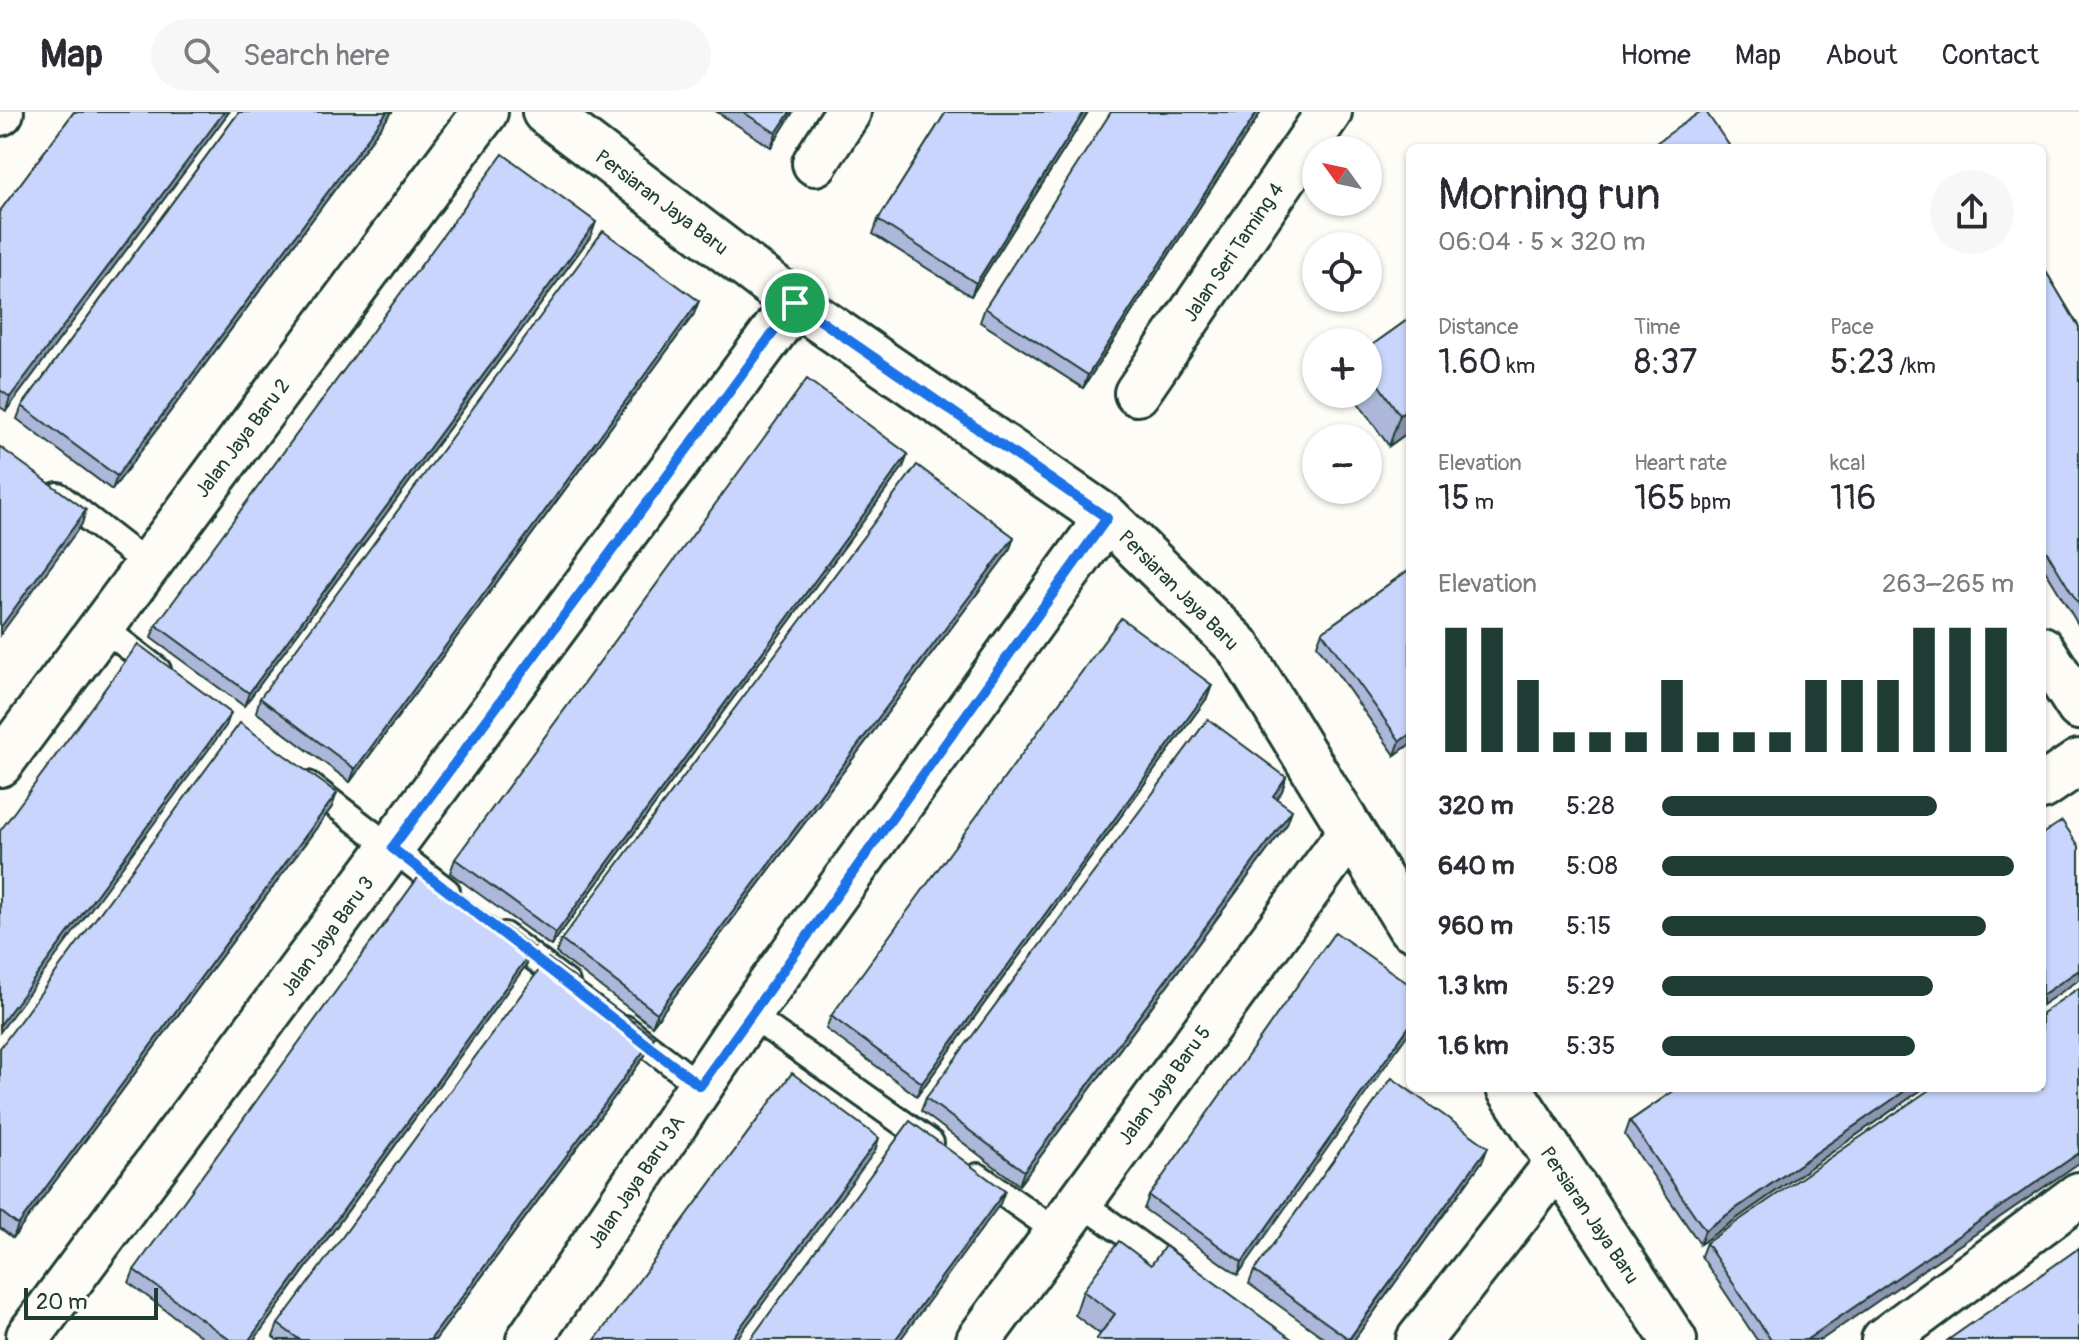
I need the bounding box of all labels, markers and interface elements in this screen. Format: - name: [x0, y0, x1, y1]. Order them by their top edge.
- search box: [151, 19, 711, 91]
- text: Map: [40, 31, 103, 79]
- icon: search: [179, 33, 223, 77]
- text: Search here: [243, 37, 390, 74]
- text: Home: [1620, 38, 1691, 73]
- text: Map: [1735, 38, 1781, 73]
- text: About: [1825, 38, 1898, 73]
- text: Contact: [1942, 38, 2039, 73]
- north arrow: [1302, 136, 1382, 216]
- map controls: [1302, 136, 1382, 504]
- street label: Persiaran Jaya Baru: [590, 144, 733, 261]
- text: Morning run: [1438, 168, 1661, 223]
- button: share: [1930, 170, 2014, 254]
- street label: Jalan Seri Taming 4: [1178, 178, 1289, 327]
- text: 06:04 · 5 × 320 m: [1438, 226, 1646, 258]
- button: locate: [1302, 232, 1382, 312]
- pin: [761, 269, 829, 337]
- icon: arrive: [773, 281, 817, 325]
- text: Distance: [1438, 313, 1518, 341]
- text: Time: [1634, 313, 1680, 341]
- text: Pace: [1830, 313, 1874, 341]
- button: +: [1302, 328, 1382, 408]
- text: 1.60: [1438, 341, 1502, 384]
- text: 8:37: [1634, 341, 1697, 384]
- text: 5:23: [1830, 341, 1894, 384]
- text: km: [1502, 352, 1535, 380]
- text: /km: [1894, 352, 1936, 380]
- street label: Jalan Jaya Baru 2: [190, 374, 295, 503]
- button: −: [1302, 424, 1382, 504]
- text: Elevation: [1438, 449, 1522, 477]
- text: Heart rate: [1634, 449, 1727, 477]
- text: kcal: [1830, 449, 1866, 477]
- text: 15: [1438, 477, 1470, 520]
- text: 165: [1634, 477, 1686, 520]
- text: 116: [1830, 477, 1876, 520]
- text: m: [1470, 488, 1494, 516]
- text: bpm: [1686, 488, 1731, 516]
- street label: Persiaran Jaya Baru: [1113, 525, 1244, 656]
- text: Elevation: [1438, 568, 1537, 600]
- text: 263–265 m: [1882, 568, 2014, 600]
- text: 320 m: [1438, 790, 1514, 822]
- text: 5:28: [1566, 790, 1615, 822]
- text: 640 m: [1438, 850, 1515, 882]
- text: 5:08: [1566, 850, 1618, 882]
- street label: Jalan Jaya Baru 3: [275, 871, 379, 1001]
- text: 960 m: [1438, 910, 1513, 942]
- text: 5:15: [1566, 910, 1611, 942]
- text: 1.3 km: [1438, 970, 1508, 1002]
- text: 5:29: [1566, 970, 1615, 1002]
- street label: Jalan Jaya Baru 5: [1113, 1020, 1216, 1150]
- text: 1.6 km: [1438, 1030, 1509, 1062]
- text: 5:35: [1566, 1030, 1616, 1062]
- street label: Jalan Jaya Baru 3A: [583, 1111, 690, 1254]
- street label: Persiaran Jaya Baru: [1534, 1142, 1645, 1289]
- scale bar: [24, 1284, 158, 1320]
- text: 20 m: [36, 1288, 88, 1316]

